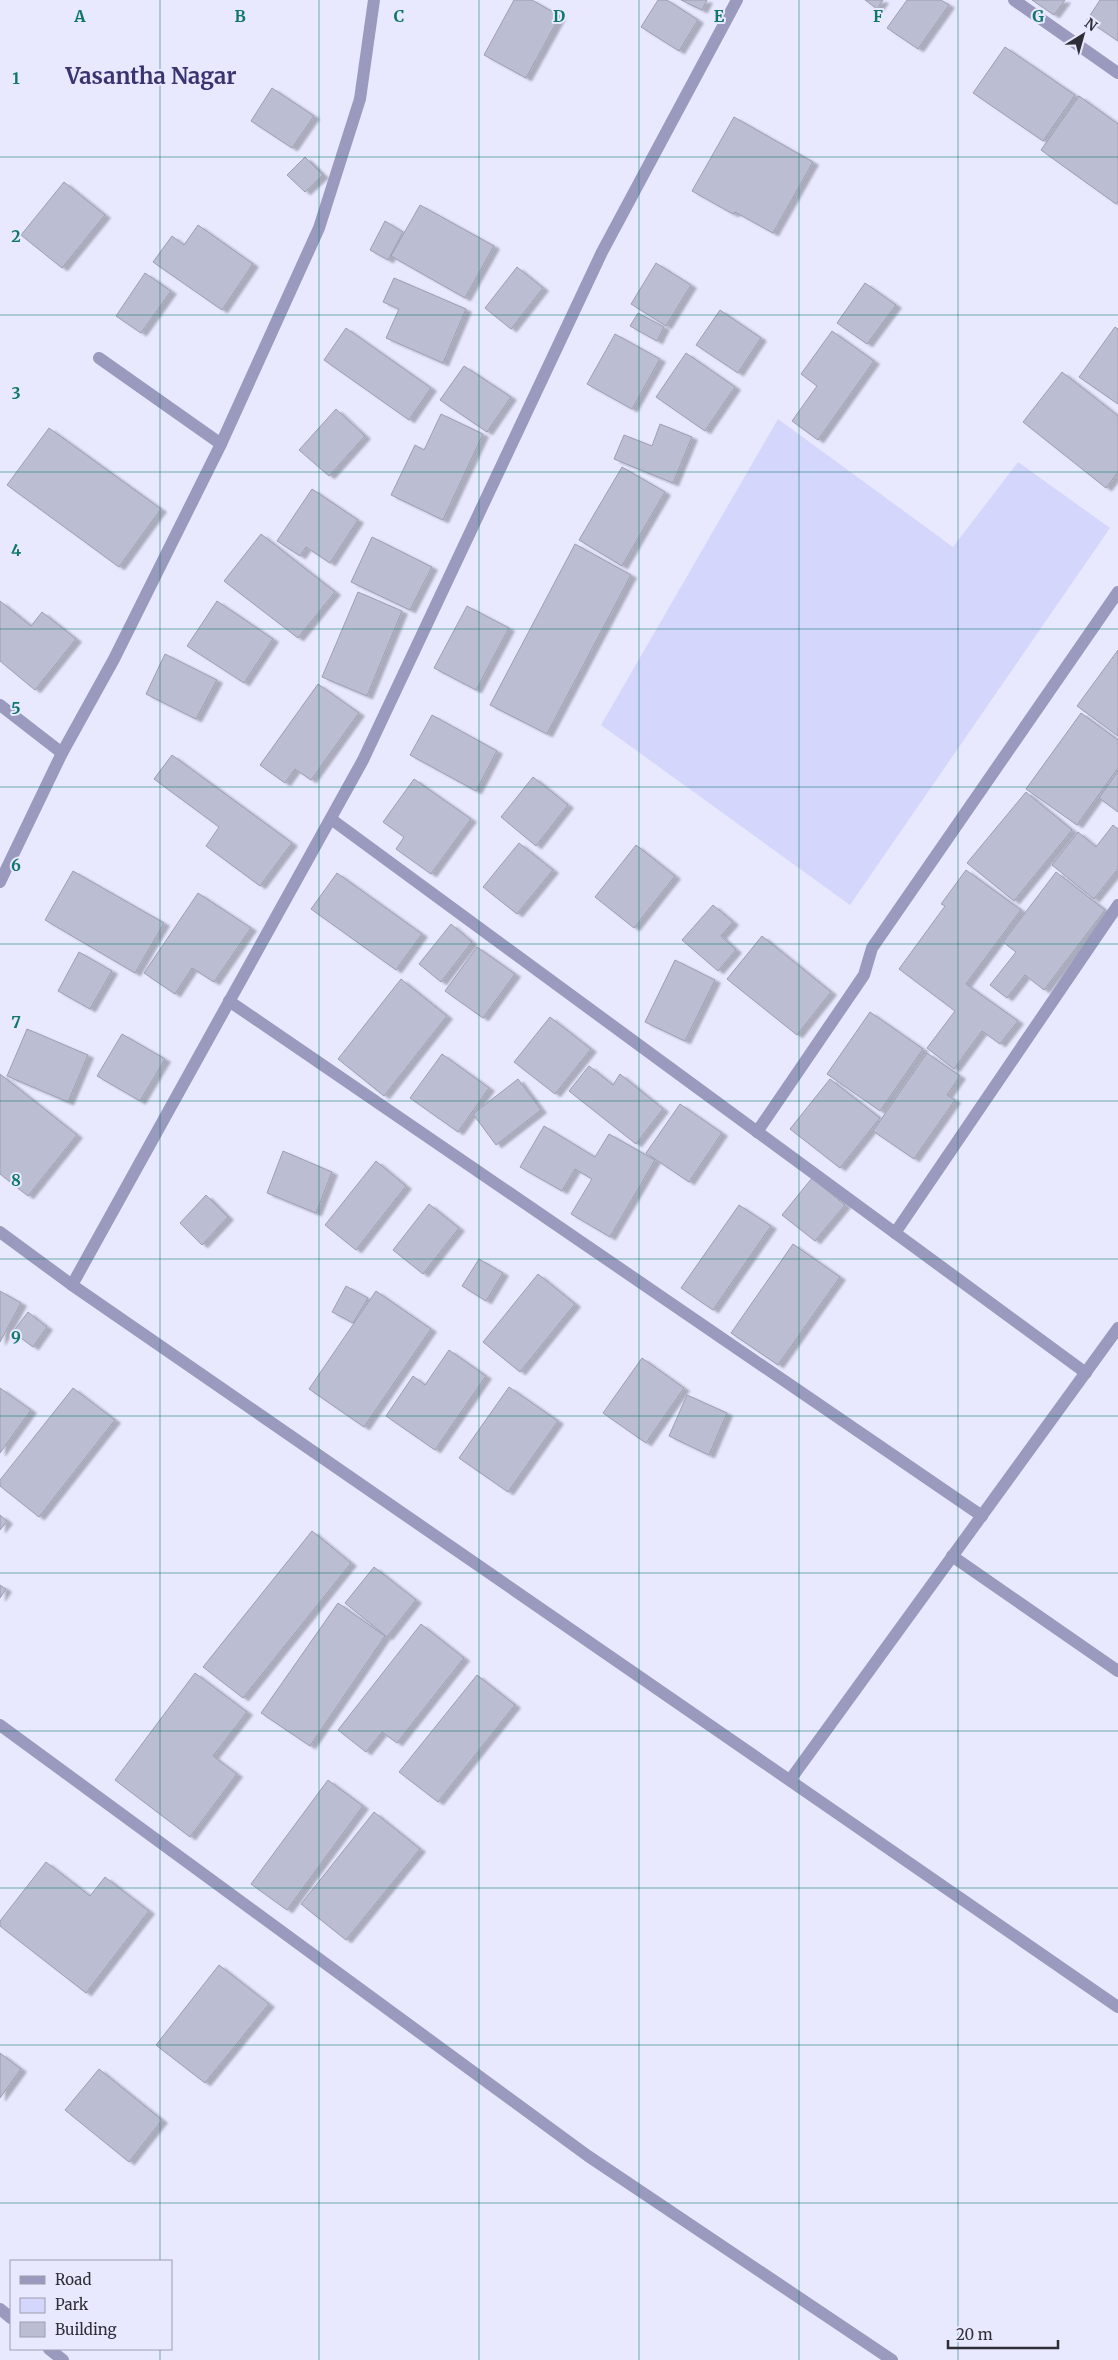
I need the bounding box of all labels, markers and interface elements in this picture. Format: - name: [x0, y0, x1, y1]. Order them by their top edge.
- text: A: [73, 6, 86, 26]
- text: B: [234, 6, 246, 26]
- text: C: [394, 6, 404, 26]
- text: D: [553, 6, 565, 26]
- text: E: [714, 6, 725, 26]
- text: F: [873, 6, 883, 26]
- text: G: [1032, 6, 1044, 26]
- north arrow: [1058, 10, 1108, 60]
- text: N: [1081, 14, 1101, 35]
- district label: Vasantha Nagar: [64, 62, 237, 90]
- text: 1: [12, 68, 20, 88]
- text: 2: [11, 226, 21, 246]
- text: 3: [11, 383, 21, 403]
- text: 4: [11, 540, 21, 560]
- text: 5: [11, 698, 21, 718]
- text: 6: [11, 855, 21, 875]
- text: 7: [11, 1012, 21, 1032]
- text: 8: [11, 1170, 21, 1190]
- text: 9: [11, 1327, 21, 1347]
- legend: [10, 2260, 172, 2350]
- text: Road: [55, 2270, 91, 2289]
- text: Park: [55, 2295, 89, 2314]
- scale bar: [948, 2318, 1058, 2350]
- text: Building: [55, 2320, 117, 2339]
- text: 20 m: [956, 2325, 993, 2344]

